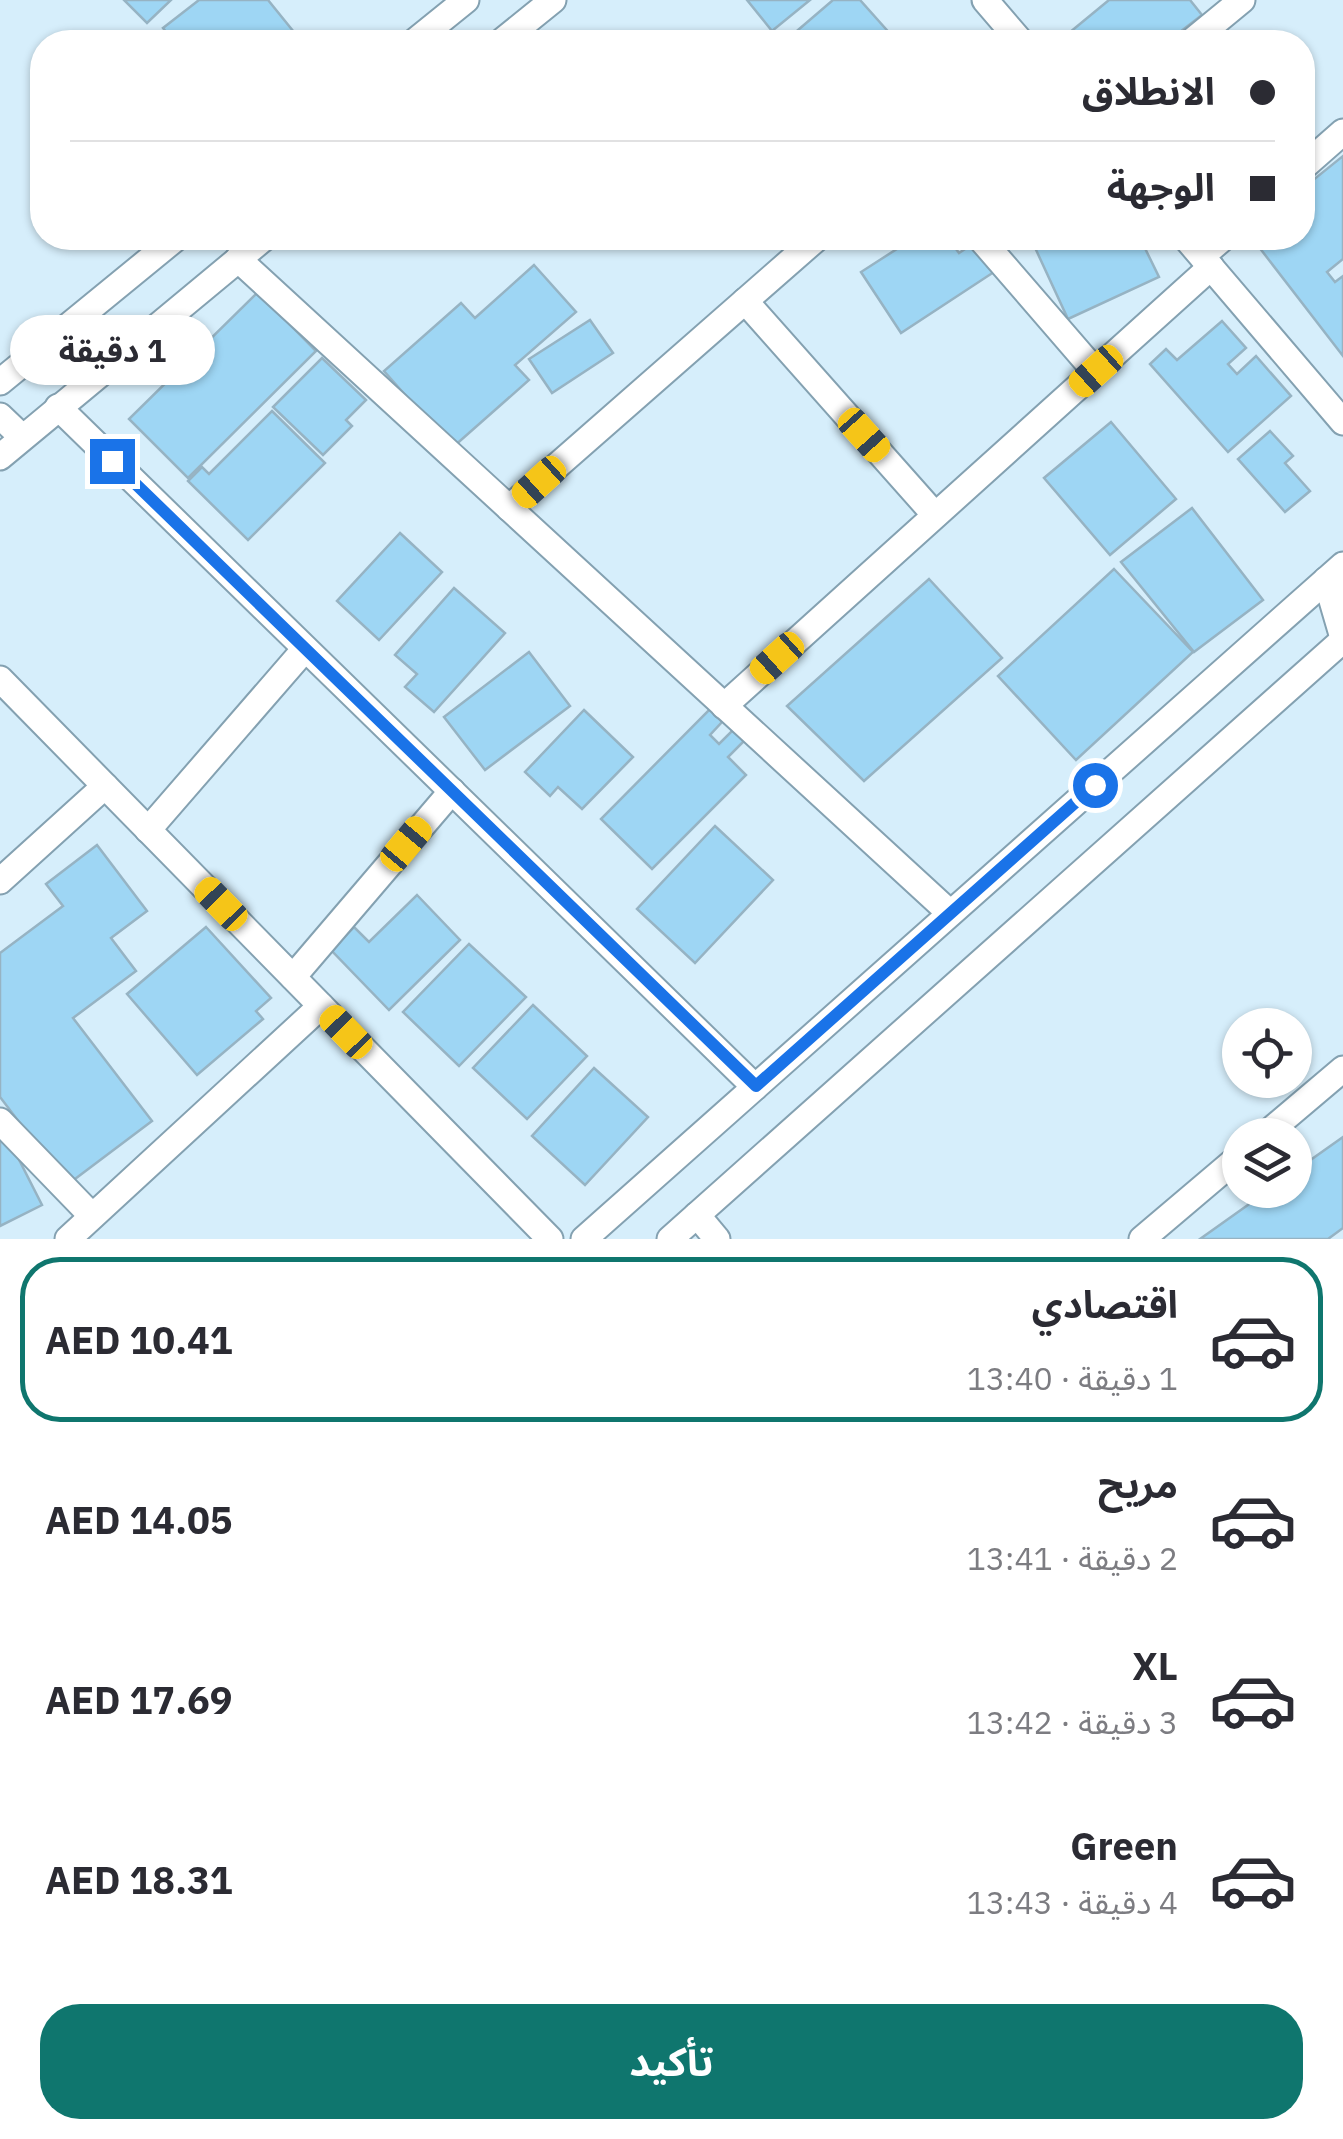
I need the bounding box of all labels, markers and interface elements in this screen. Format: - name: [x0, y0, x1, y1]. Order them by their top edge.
- text: الانطلاق: [1082, 66, 1215, 115]
- text: الوجهة: [1107, 162, 1215, 211]
- callout: 1 دقيقة: [9, 316, 214, 386]
- text: 1 دقيقة: [59, 329, 166, 371]
- car: [1064, 340, 1128, 402]
- car: [833, 403, 895, 467]
- route end: [90, 439, 135, 484]
- car: [507, 451, 571, 513]
- car: [745, 627, 809, 689]
- route start: [1073, 763, 1118, 808]
- car: [375, 811, 437, 877]
- car: [189, 872, 253, 936]
- car: [314, 1000, 378, 1064]
- map controls: [1222, 1008, 1312, 1208]
- button: locate: [1222, 1008, 1312, 1098]
- button: layers: [1222, 1118, 1312, 1208]
- text: اقتصادي: [1032, 1279, 1178, 1328]
- icon: car: [1208, 1295, 1298, 1385]
- text: AED 10.41: [45, 1315, 233, 1364]
- text: 1 دقيقة · 13:40: [967, 1357, 1178, 1399]
- text: مريح: [1098, 1459, 1178, 1508]
- icon: car: [1208, 1475, 1298, 1565]
- text: AED 14.05: [45, 1495, 233, 1544]
- text: 2 دقيقة · 13:41: [967, 1537, 1178, 1579]
- text: XL: [1132, 1641, 1178, 1690]
- icon: car: [1208, 1655, 1298, 1745]
- text: AED 17.69: [45, 1675, 233, 1724]
- text: 3 دقيقة · 13:42: [967, 1701, 1178, 1743]
- text: Green: [1070, 1821, 1178, 1870]
- icon: car: [1208, 1835, 1298, 1925]
- text: AED 18.31: [45, 1855, 233, 1904]
- text: 4 دقيقة · 13:43: [967, 1881, 1178, 1923]
- button: تأكيد: [40, 2004, 1303, 2119]

